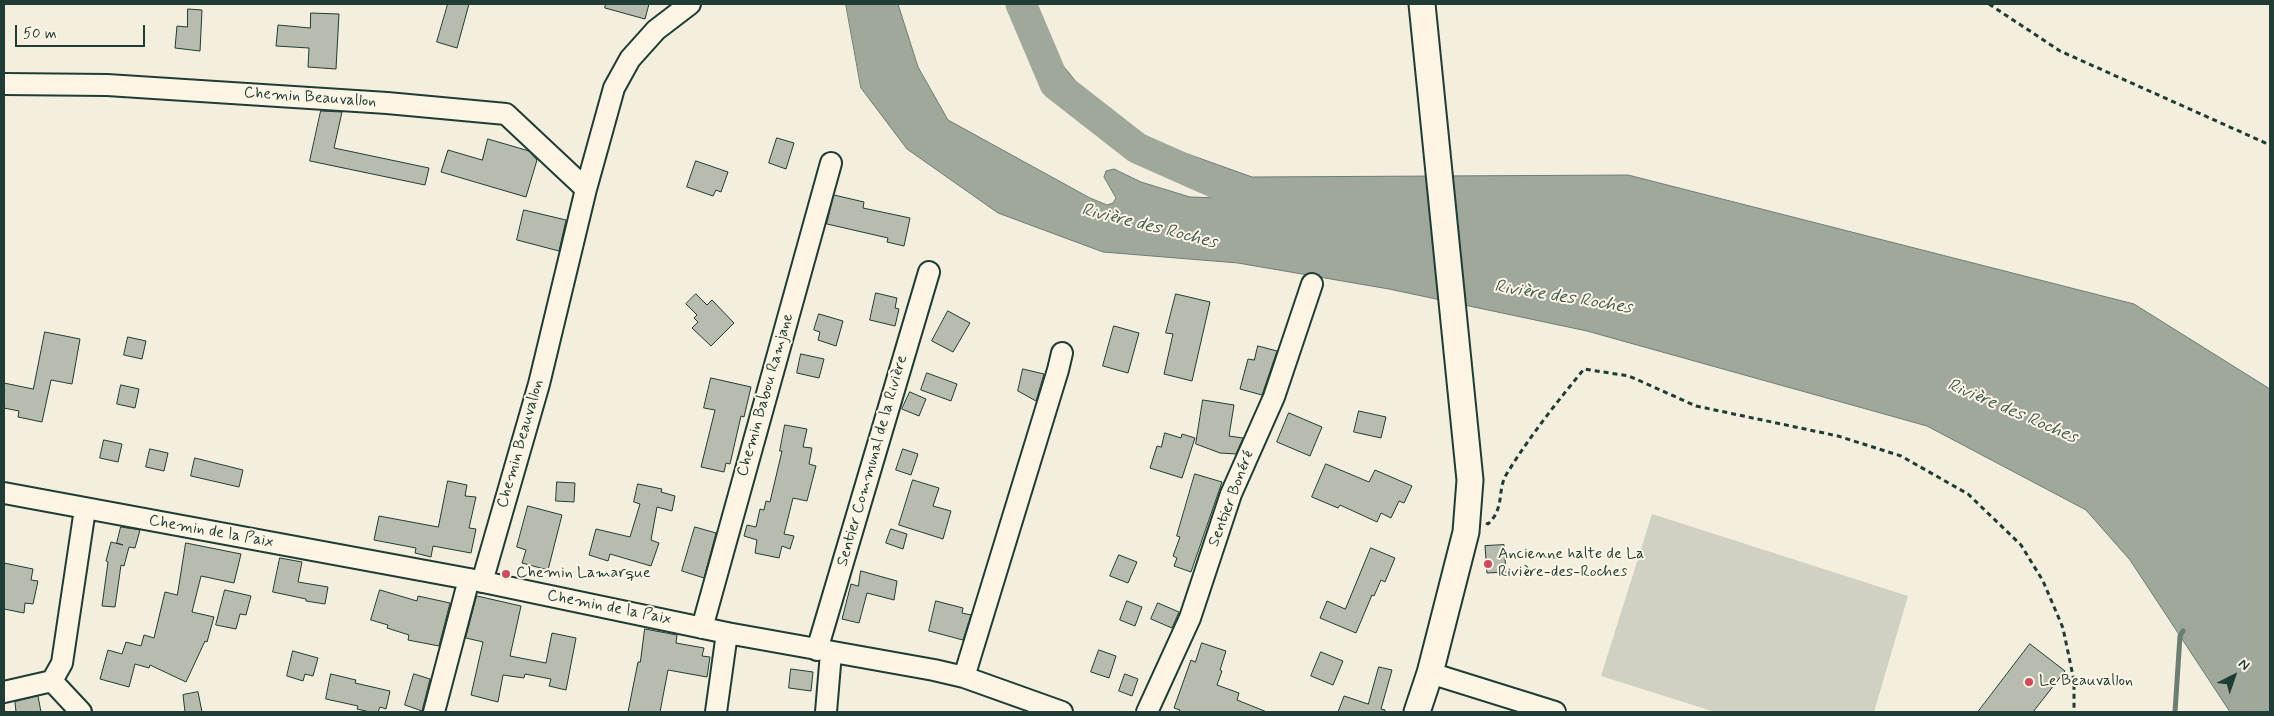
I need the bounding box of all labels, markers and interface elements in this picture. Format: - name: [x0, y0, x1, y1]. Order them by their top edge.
- scale bar: [18, 15, 148, 47]
- text: 50 m: [23, 24, 57, 44]
- street label: Chemin Beauvallon: [243, 84, 377, 112]
- water label: Rivière des Roches: [1079, 200, 1219, 254]
- water label: Rivière des Roches: [1493, 276, 1633, 320]
- street label: Chemin Babou Ramjane: [733, 311, 799, 479]
- street label: Sentier Communal de la Rivière: [834, 353, 912, 569]
- water label: Rivière des Roches: [1944, 375, 2080, 449]
- street label: Chemin Beauvallon: [493, 377, 549, 511]
- street label: Sentier Bonéré: [1205, 448, 1259, 550]
- street label: Chemin de la Paix: [147, 512, 275, 552]
- place label: Ancienne halte de La Rivière-des-Roches: [1498, 545, 1644, 583]
- marker: Ancienne halte de La Rivière-des-Roches: [1482, 558, 1494, 570]
- place label: Chemin Lamarque: [516, 564, 651, 584]
- marker: Chemin Lamarque: [500, 568, 512, 580]
- street label: Chemin de la Paix: [545, 587, 673, 629]
- north arrow: [2209, 651, 2259, 701]
- text: N: [2234, 655, 2253, 675]
- place label: Le Beauvallon: [2039, 672, 2133, 692]
- marker: Le Beauvallon: [2023, 676, 2035, 688]

